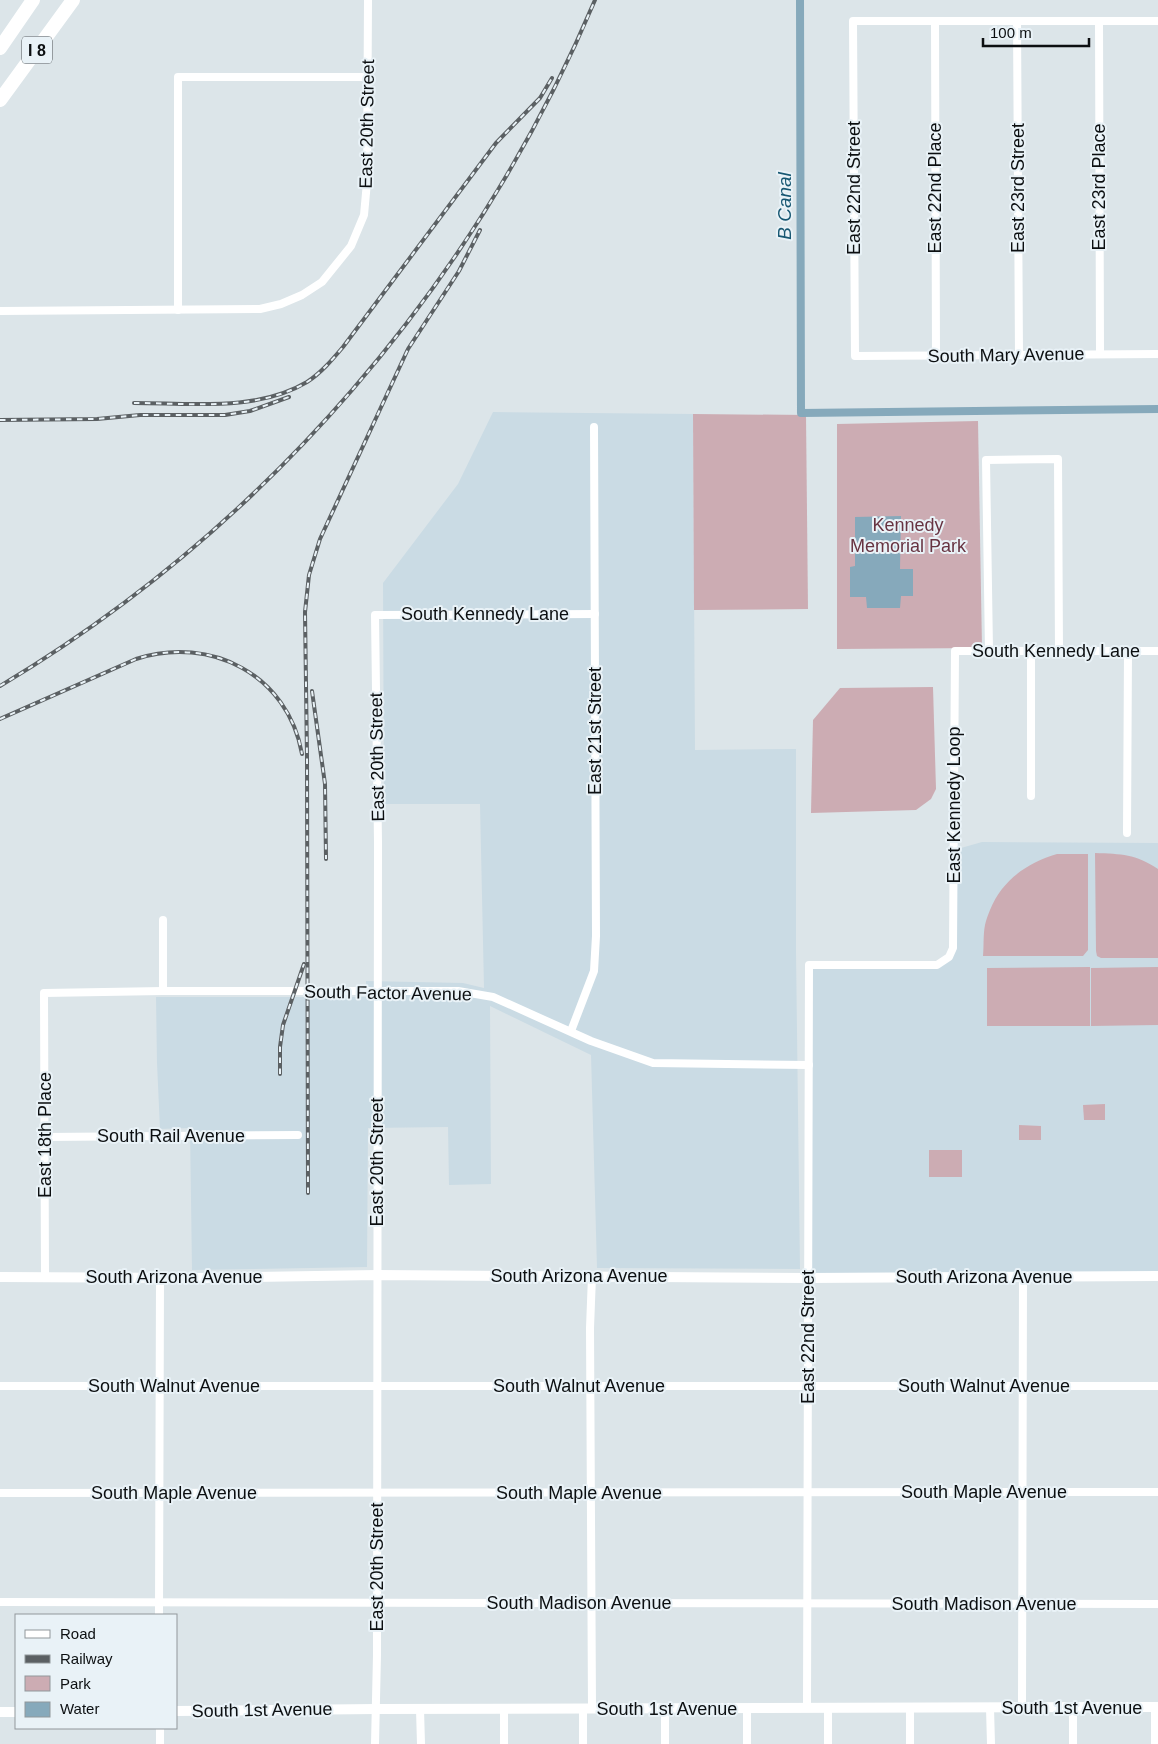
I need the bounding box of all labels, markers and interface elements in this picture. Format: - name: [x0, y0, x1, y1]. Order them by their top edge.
- scale bar: [983, 15, 1089, 47]
- text: 100 m: [990, 24, 1032, 41]
- road number: I 8: [22, 36, 52, 64]
- street label: East 20th Street: [356, 59, 378, 189]
- street label: East 22nd Street: [844, 121, 864, 255]
- street label: East 22nd Place: [925, 122, 945, 254]
- street label: East 23rd Street: [1008, 123, 1028, 253]
- street label: East 23rd Place: [1089, 123, 1109, 251]
- water label: B Canal: [774, 171, 795, 240]
- street label: South Mary Avenue: [927, 344, 1085, 366]
- park label: Kennedy Memorial Park: [850, 515, 967, 556]
- street label: South Kennedy Lane: [401, 604, 569, 624]
- street label: South Kennedy Lane: [972, 641, 1140, 661]
- street label: East 21st Street: [585, 667, 605, 795]
- street label: East 20th Street: [366, 692, 388, 822]
- street label: East Kennedy Loop: [944, 726, 964, 884]
- street label: South Factor Avenue: [304, 982, 472, 1004]
- street label: East 18th Place: [35, 1072, 55, 1198]
- street label: East 20th Street: [367, 1097, 387, 1227]
- street label: South Rail Avenue: [97, 1126, 245, 1146]
- street label: South Arizona Avenue: [491, 1266, 667, 1286]
- street label: South Arizona Avenue: [86, 1267, 262, 1287]
- street label: South Arizona Avenue: [896, 1267, 1072, 1287]
- street label: East 22nd Street: [798, 1270, 818, 1404]
- street label: South Walnut Avenue: [88, 1376, 260, 1396]
- street label: South Walnut Avenue: [493, 1376, 665, 1396]
- street label: South Walnut Avenue: [898, 1376, 1070, 1396]
- street label: South Maple Avenue: [901, 1482, 1067, 1502]
- street label: South Maple Avenue: [91, 1483, 257, 1503]
- street label: South Maple Avenue: [496, 1483, 662, 1503]
- street label: East 20th Street: [367, 1502, 387, 1632]
- street label: South Madison Avenue: [487, 1593, 671, 1613]
- street label: South Madison Avenue: [892, 1594, 1076, 1614]
- legend: [15, 1614, 178, 1729]
- text: Road: [60, 1625, 96, 1642]
- text: Railway: [60, 1650, 113, 1667]
- text: Park: [60, 1675, 91, 1692]
- street label: South 1st Avenue: [1002, 1698, 1142, 1718]
- street label: South 1st Avenue: [191, 1699, 333, 1721]
- street label: South 1st Avenue: [597, 1699, 737, 1719]
- text: Water: [60, 1700, 99, 1717]

